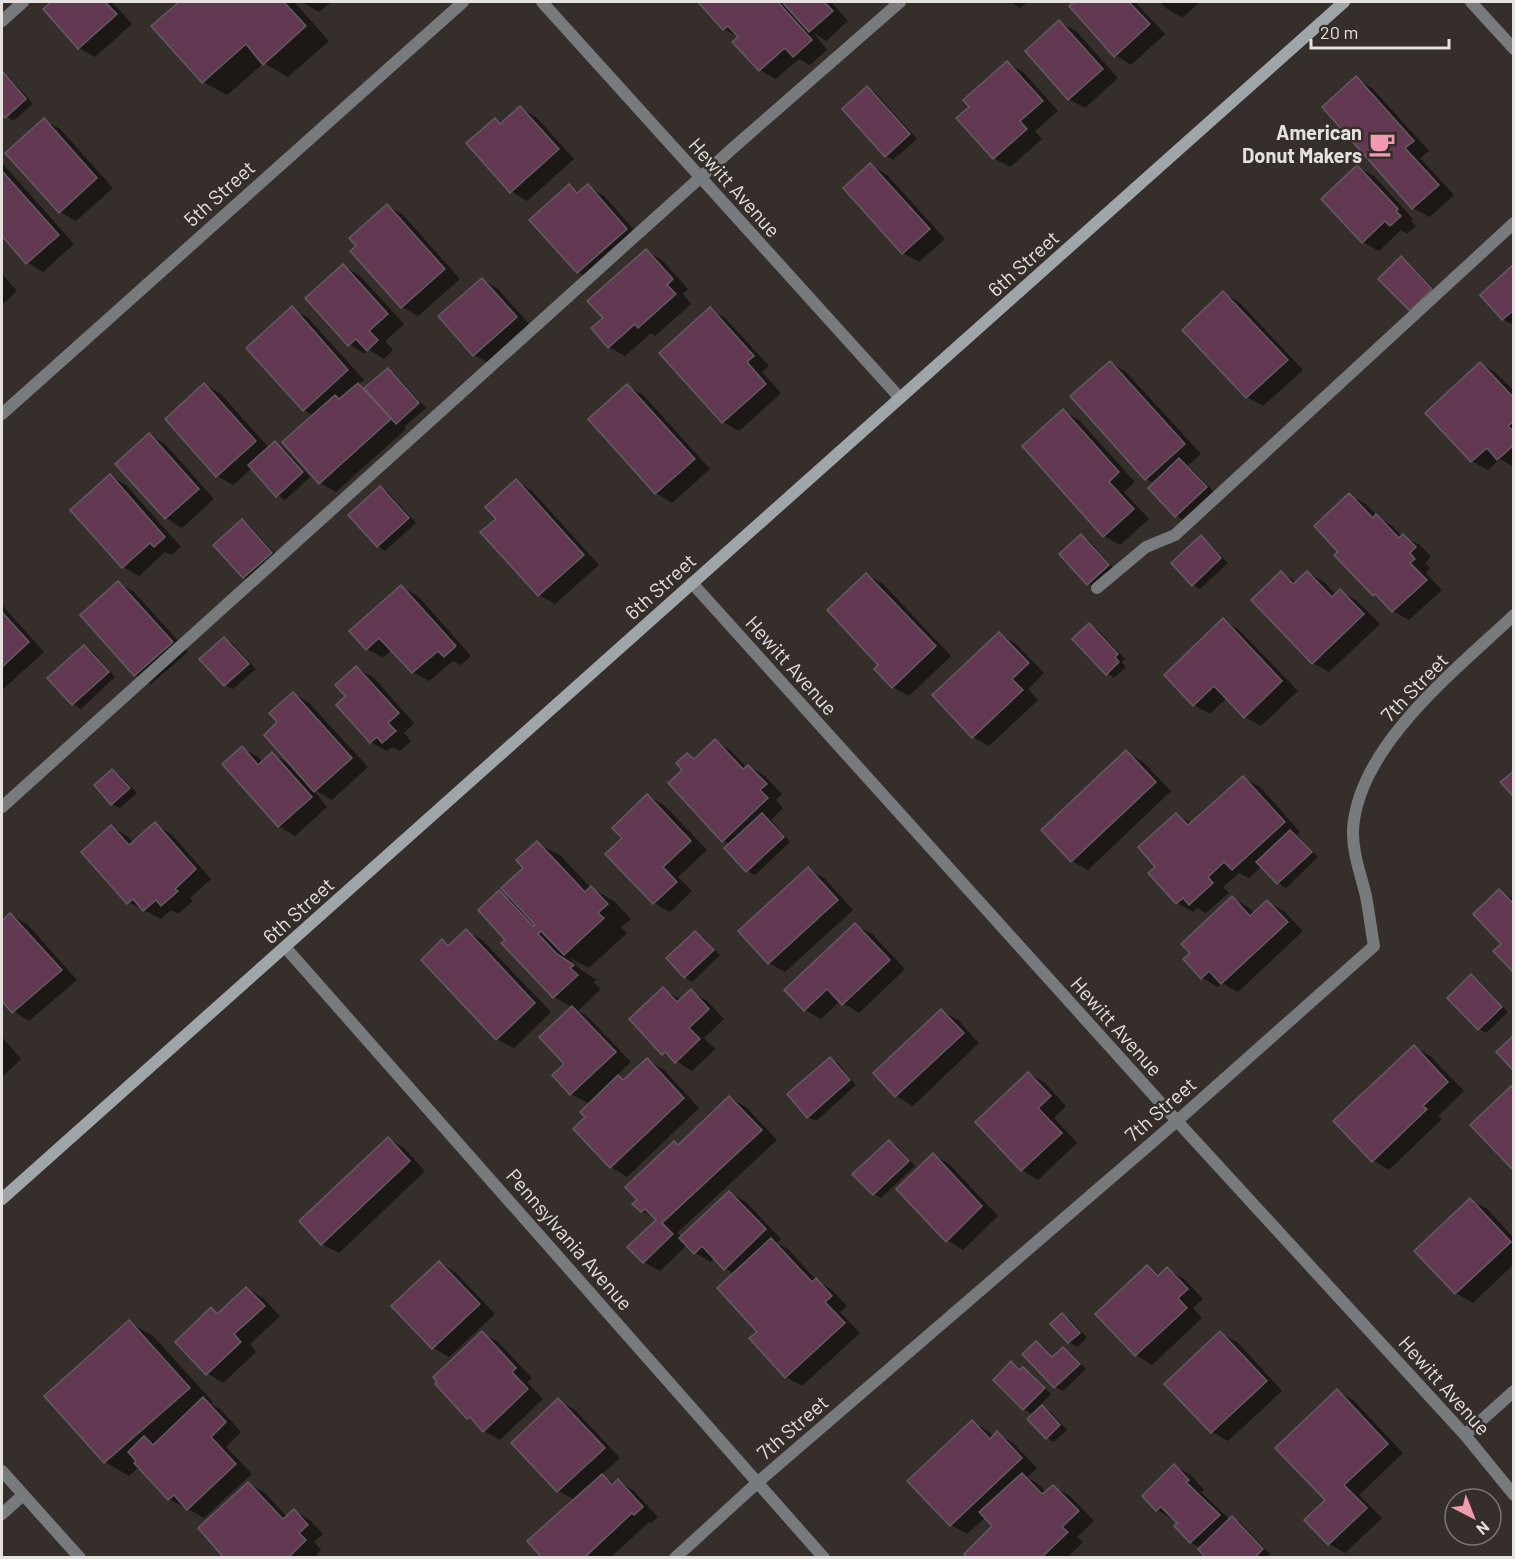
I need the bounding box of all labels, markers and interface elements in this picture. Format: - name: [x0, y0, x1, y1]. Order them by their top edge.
- scale bar: [1311, 12, 1449, 50]
- text: 20 m: [1320, 21, 1358, 43]
- place label: American Donut Makers: [1242, 120, 1362, 167]
- cafe icon: American Donut Makers: [1367, 129, 1397, 159]
- street label: Hewitt Avenue: [684, 132, 786, 242]
- street label: 5th Street: [179, 155, 259, 231]
- street label: 6th Street: [983, 225, 1063, 301]
- street label: 6th Street: [620, 548, 700, 624]
- street label: Hewitt Avenue: [741, 610, 843, 720]
- street label: 7th Street: [1375, 648, 1453, 726]
- street label: 6th Street: [258, 872, 338, 948]
- street label: Hewitt Avenue: [1066, 971, 1168, 1081]
- street label: 7th Street: [1120, 1072, 1200, 1146]
- street label: Pennsylvania Avenue: [502, 1163, 638, 1315]
- street label: Hewitt Avenue: [1394, 1330, 1496, 1440]
- street label: 7th Street: [752, 1390, 832, 1464]
- north arrow: [1443, 1487, 1503, 1547]
- text: N: [1473, 1518, 1494, 1539]

